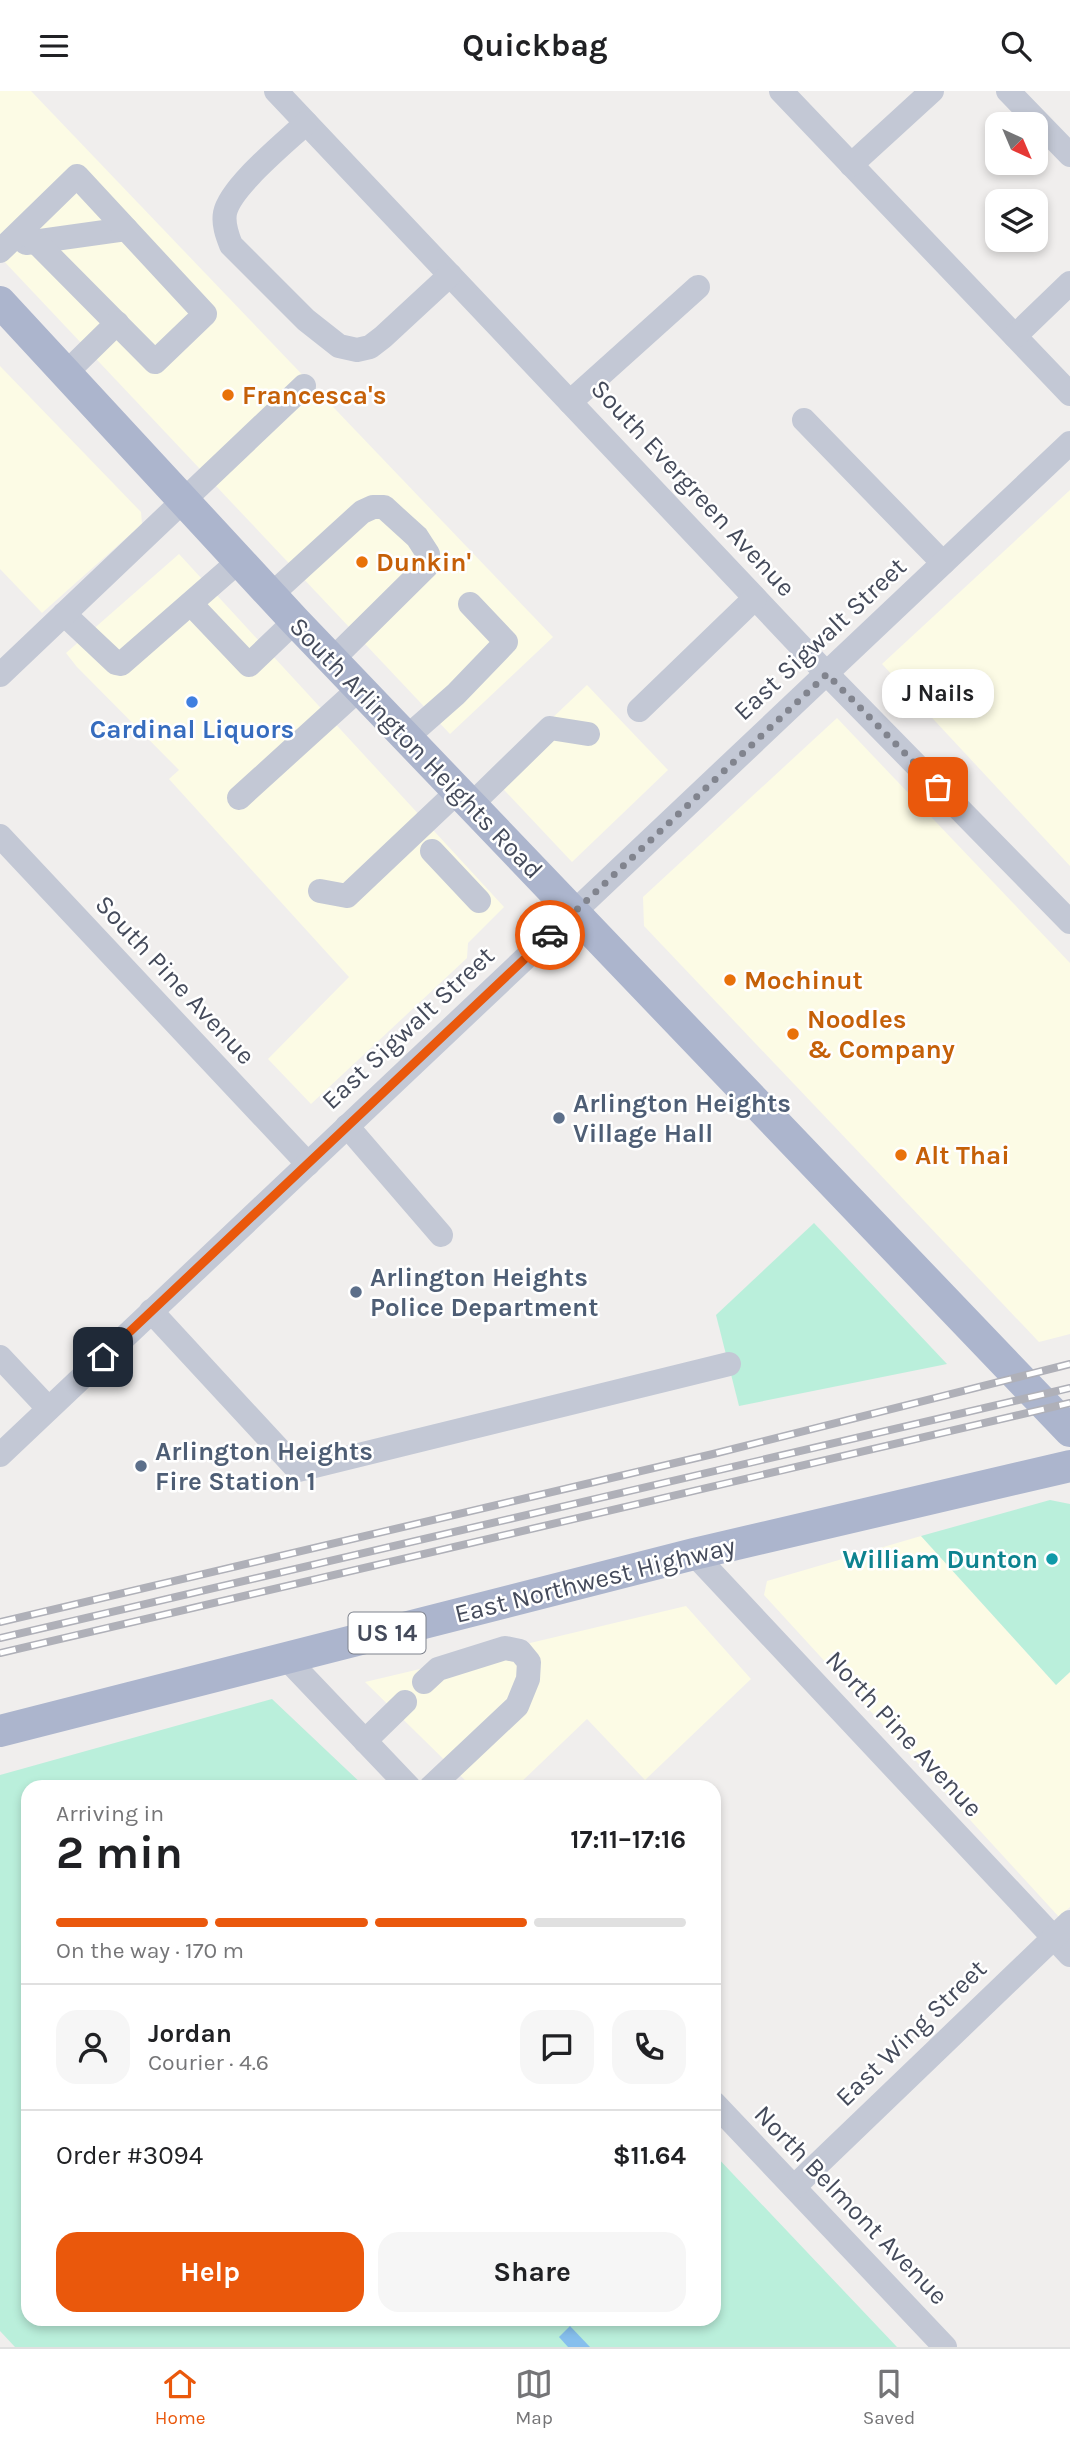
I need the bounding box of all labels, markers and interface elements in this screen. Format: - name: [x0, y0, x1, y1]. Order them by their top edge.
- icon: menu: [35, 27, 73, 65]
- text: Quickbag: [462, 27, 608, 64]
- icon: search: [997, 27, 1035, 65]
- north arrow: [985, 112, 1048, 175]
- map controls: [985, 112, 1048, 252]
- button: layers: [985, 189, 1048, 252]
- street label: South Evergreen Avenue: [584, 373, 802, 603]
- place label: Francesca's: [242, 380, 386, 411]
- marker: Francesca's: [220, 387, 236, 403]
- place label: Dunkin': [376, 547, 471, 578]
- street label: East Sigwalt Street: [727, 551, 913, 727]
- marker: Dunkin': [354, 554, 370, 570]
- street label: South Arlington Heights Road: [283, 611, 549, 885]
- callout: J Nails: [882, 668, 994, 717]
- text: J Nails: [902, 680, 974, 707]
- marker: Cardinal Liquors: [184, 694, 200, 710]
- place label: Cardinal Liquors: [90, 714, 294, 745]
- pin: [908, 757, 968, 817]
- icon: bag: [919, 768, 957, 806]
- street label: South Pine Avenue: [89, 889, 261, 1071]
- courier: [515, 900, 585, 970]
- icon: car: [531, 916, 569, 954]
- street label: East Sigwalt Street: [315, 940, 501, 1116]
- place label: Mochinut: [744, 965, 863, 996]
- marker: Mochinut: [722, 972, 738, 988]
- place label: Noodles & Company: [807, 1004, 955, 1065]
- marker: Noodles & Company: [785, 1026, 801, 1042]
- place label: Arlington Heights Village Hall: [573, 1088, 791, 1149]
- marker: Arlington Heights Village Hall: [551, 1110, 567, 1126]
- place label: Alt Thai: [915, 1140, 1010, 1171]
- marker: Alt Thai: [893, 1147, 909, 1163]
- place label: Arlington Heights Police Department: [370, 1262, 598, 1323]
- marker: Arlington Heights Police Department: [348, 1284, 364, 1300]
- pin: [73, 1327, 133, 1387]
- icon: home: [84, 1338, 122, 1376]
- place label: Arlington Heights Fire Station 1: [155, 1436, 373, 1497]
- marker: Arlington Heights Fire Station 1: [133, 1458, 149, 1474]
- street label: East Northwest Highway: [452, 1530, 738, 1630]
- place label: William Dunton: [843, 1544, 1038, 1575]
- marker: William Dunton: [1044, 1551, 1060, 1567]
- road number: US 14: [348, 1613, 426, 1653]
- street label: North Pine Avenue: [819, 1644, 989, 1824]
- text: Arriving in: [56, 1800, 164, 1827]
- text: 17:11–17:16: [570, 1824, 686, 1855]
- text: 2 min: [56, 1826, 183, 1880]
- text: On the way · 170 m: [56, 1937, 244, 1964]
- street label: East Wing Street: [829, 1953, 993, 2113]
- button: person: [56, 2010, 130, 2084]
- button: chat: [520, 2010, 594, 2084]
- button: phone: [612, 2010, 686, 2084]
- text: Jordan: [148, 2018, 232, 2049]
- text: Courier · 4.6: [148, 2049, 269, 2076]
- street label: North Belmont Avenue: [748, 2099, 954, 2311]
- text: Order #3094: [56, 2140, 203, 2171]
- text: $11.64: [613, 2140, 686, 2171]
- button: Help: [56, 2232, 364, 2312]
- button: Share: [378, 2232, 686, 2312]
- tab: Home: [155, 2365, 205, 2429]
- tab: Map: [515, 2365, 553, 2429]
- tab: Saved: [863, 2365, 915, 2429]

